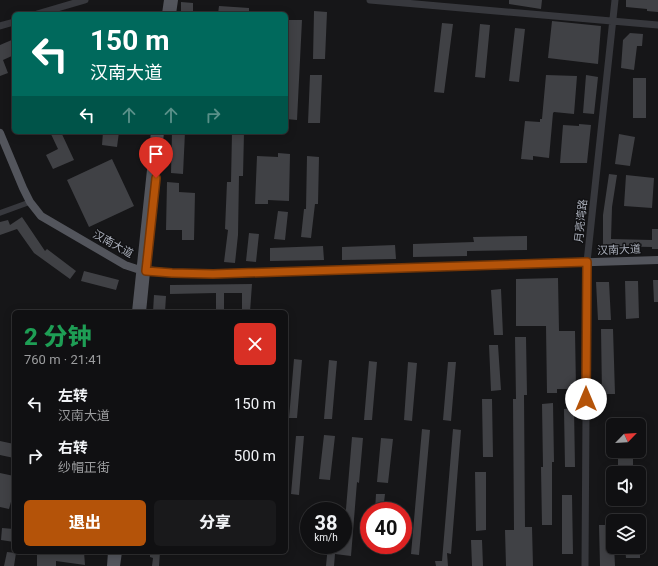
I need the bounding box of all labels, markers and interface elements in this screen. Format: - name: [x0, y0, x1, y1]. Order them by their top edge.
- text: 150 m: [90, 24, 169, 57]
- icon: left: [24, 28, 76, 80]
- text: 汉南大道: [90, 62, 162, 83]
- icon: left: [76, 104, 98, 126]
- icon: ahead: [118, 104, 140, 126]
- icon: ahead: [160, 104, 182, 126]
- icon: right: [202, 104, 224, 126]
- pin: [139, 137, 173, 178]
- icon: arrive: [145, 143, 167, 165]
- street label: 月亮湾路: [572, 198, 590, 244]
- street label: 汉南大道: [91, 228, 135, 260]
- street label: 汉南大道: [597, 243, 641, 257]
- text: 2 分钟: [24, 323, 92, 351]
- button: close: [234, 323, 276, 365]
- text: 760 m · 21:41: [24, 352, 103, 367]
- position arrow: [565, 378, 607, 420]
- text: 左转: [58, 387, 88, 405]
- icon: left: [24, 393, 46, 415]
- text: 150 m: [234, 395, 276, 413]
- text: 汉南大道: [58, 408, 110, 423]
- north arrow: [606, 418, 646, 458]
- map controls: [606, 418, 646, 554]
- text: 右转: [58, 439, 88, 457]
- icon: right: [24, 445, 46, 467]
- text: 500 m: [234, 447, 276, 465]
- text: 纱帽正街: [58, 460, 110, 475]
- button: sound: [606, 466, 646, 506]
- button: 退出: [24, 500, 146, 546]
- button: 分享: [154, 500, 276, 546]
- speed limit sign: 40: [360, 502, 412, 554]
- text: 38: [315, 511, 337, 535]
- button: layers: [606, 514, 646, 554]
- text: km/h: [314, 532, 338, 543]

